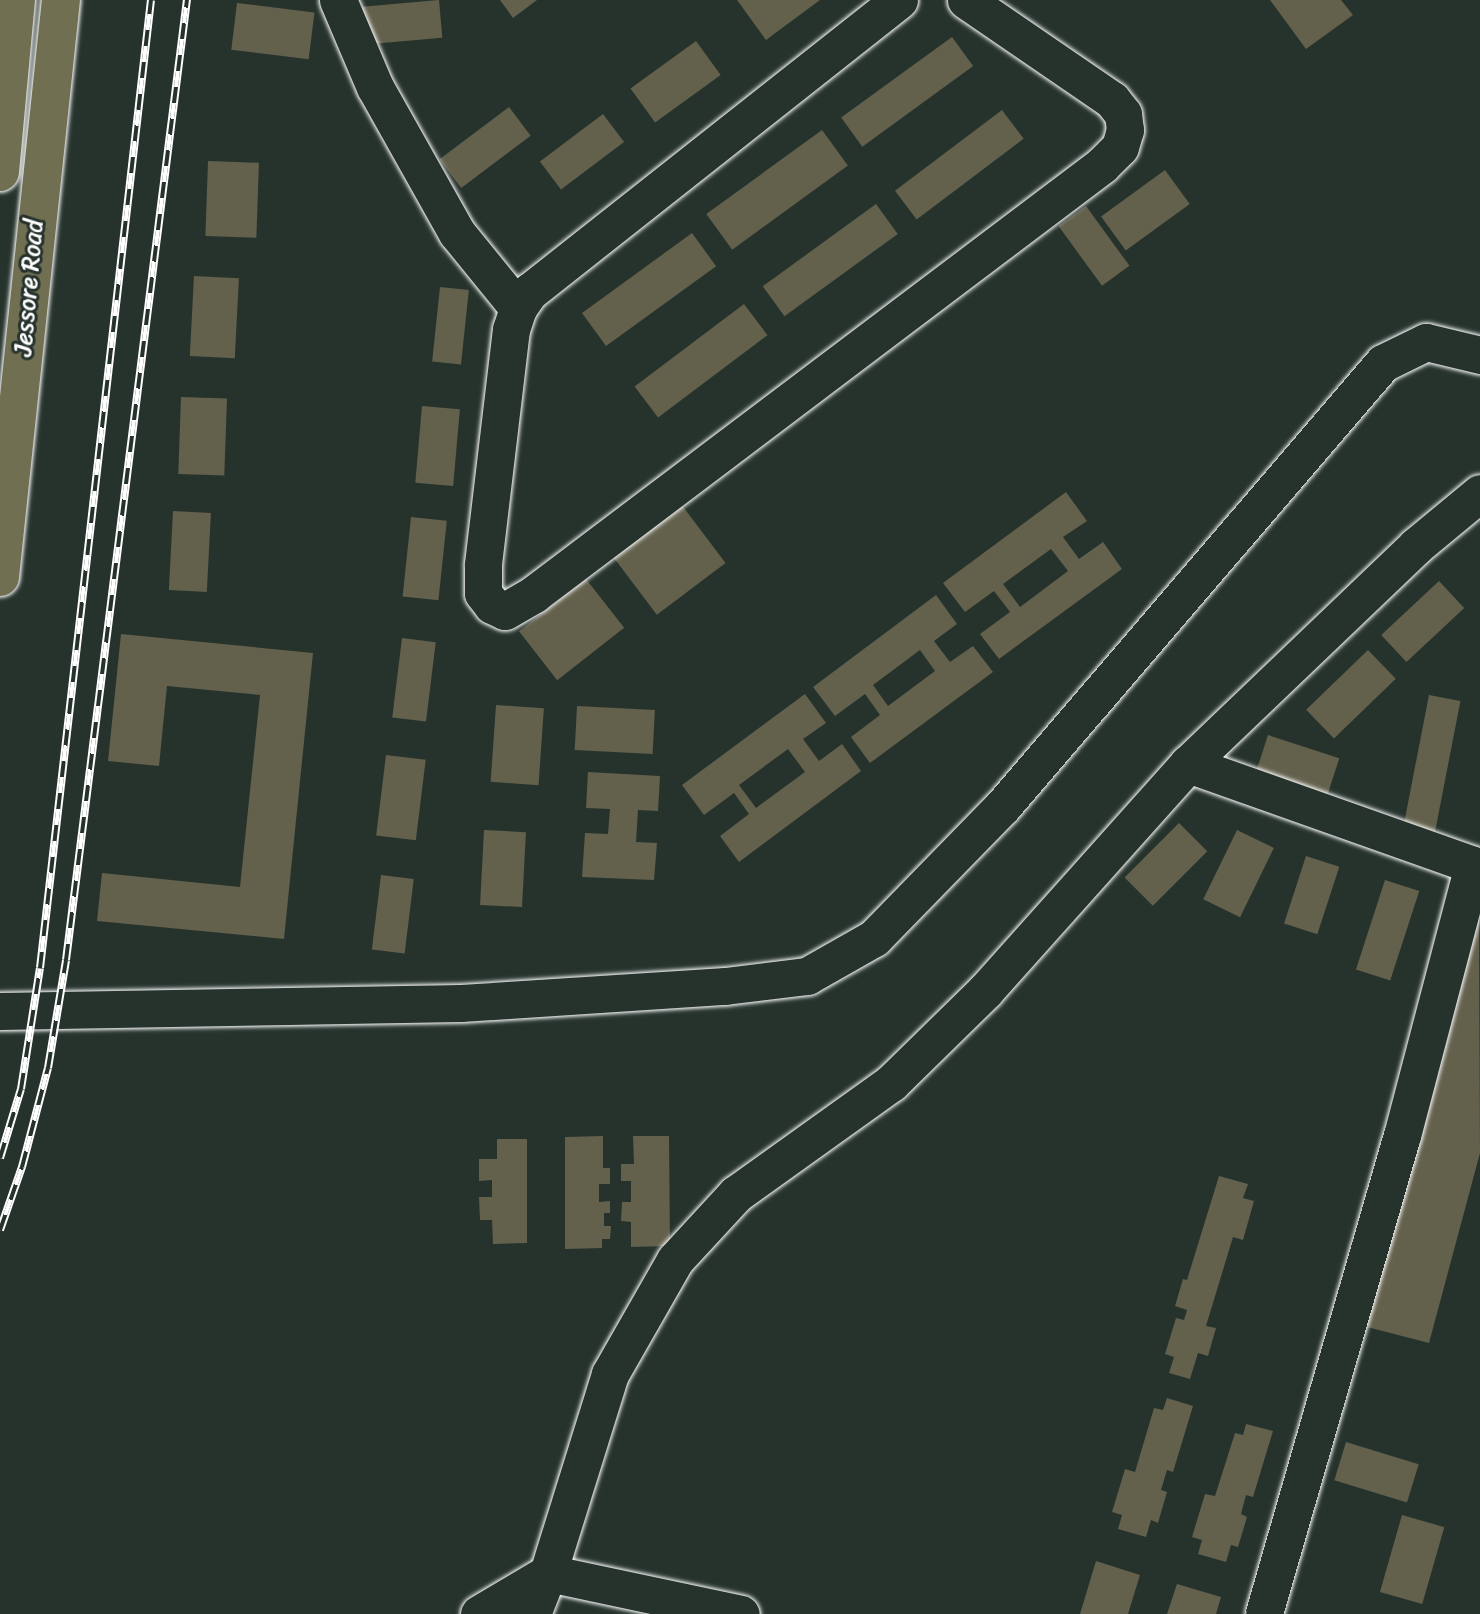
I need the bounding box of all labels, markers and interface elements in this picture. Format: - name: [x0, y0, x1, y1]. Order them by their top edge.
- street label: Jessore Road: [9, 219, 49, 357]

